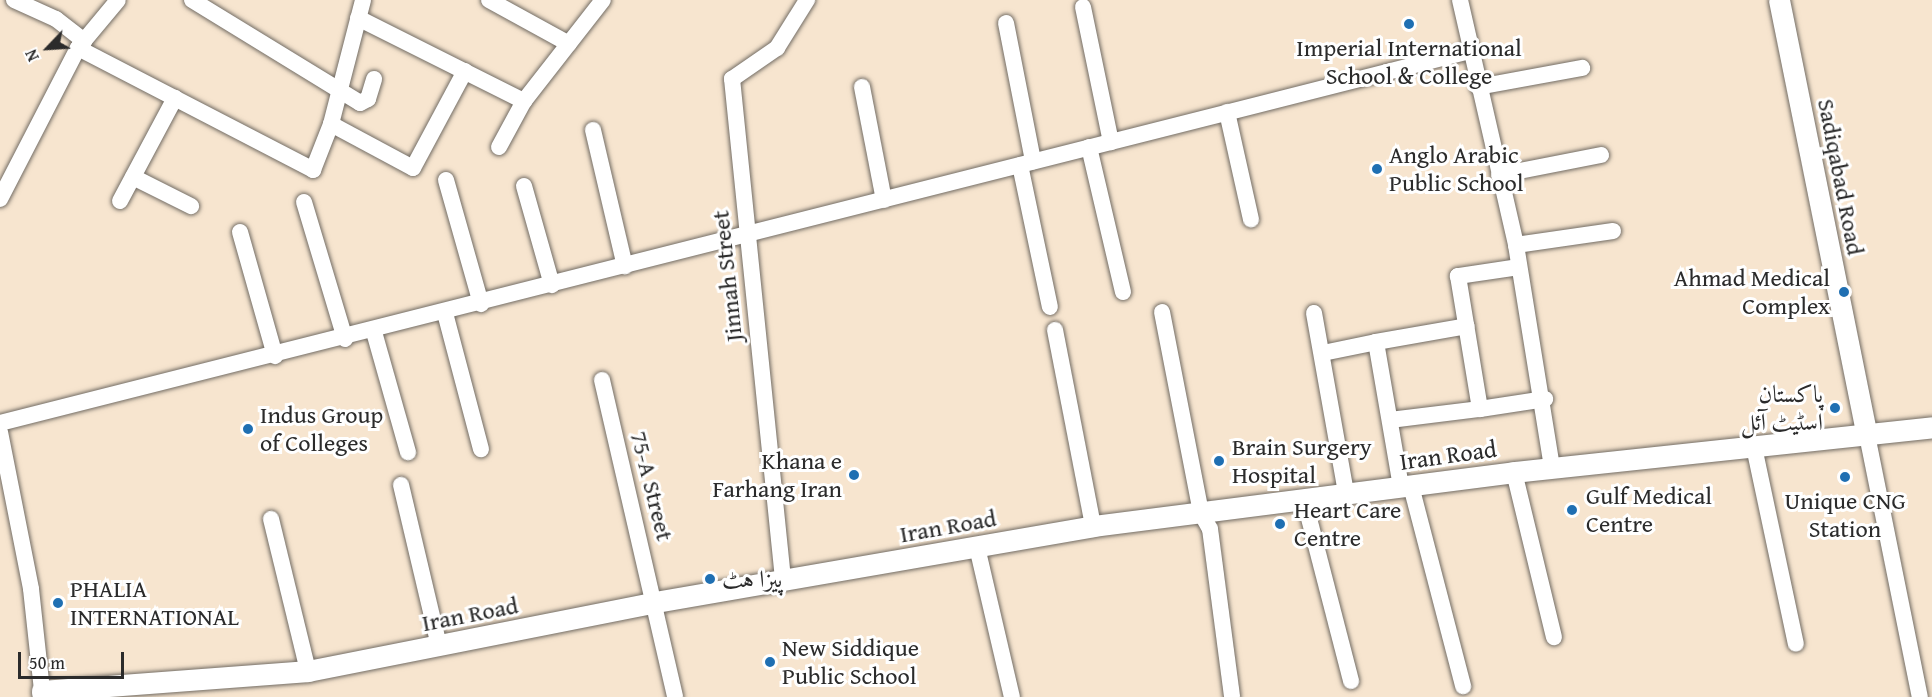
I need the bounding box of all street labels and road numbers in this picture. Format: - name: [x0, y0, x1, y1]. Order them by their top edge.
- street label: Sadiqabad Road: [1812, 96, 1870, 258]
- street label: Jinnah Street: [706, 209, 748, 343]
- street label: 75-A Street: [624, 428, 680, 544]
- street label: Iran Road: [1398, 434, 1498, 476]
- street label: Iran Road: [898, 503, 998, 549]
- street label: Iran Road: [419, 591, 521, 637]

